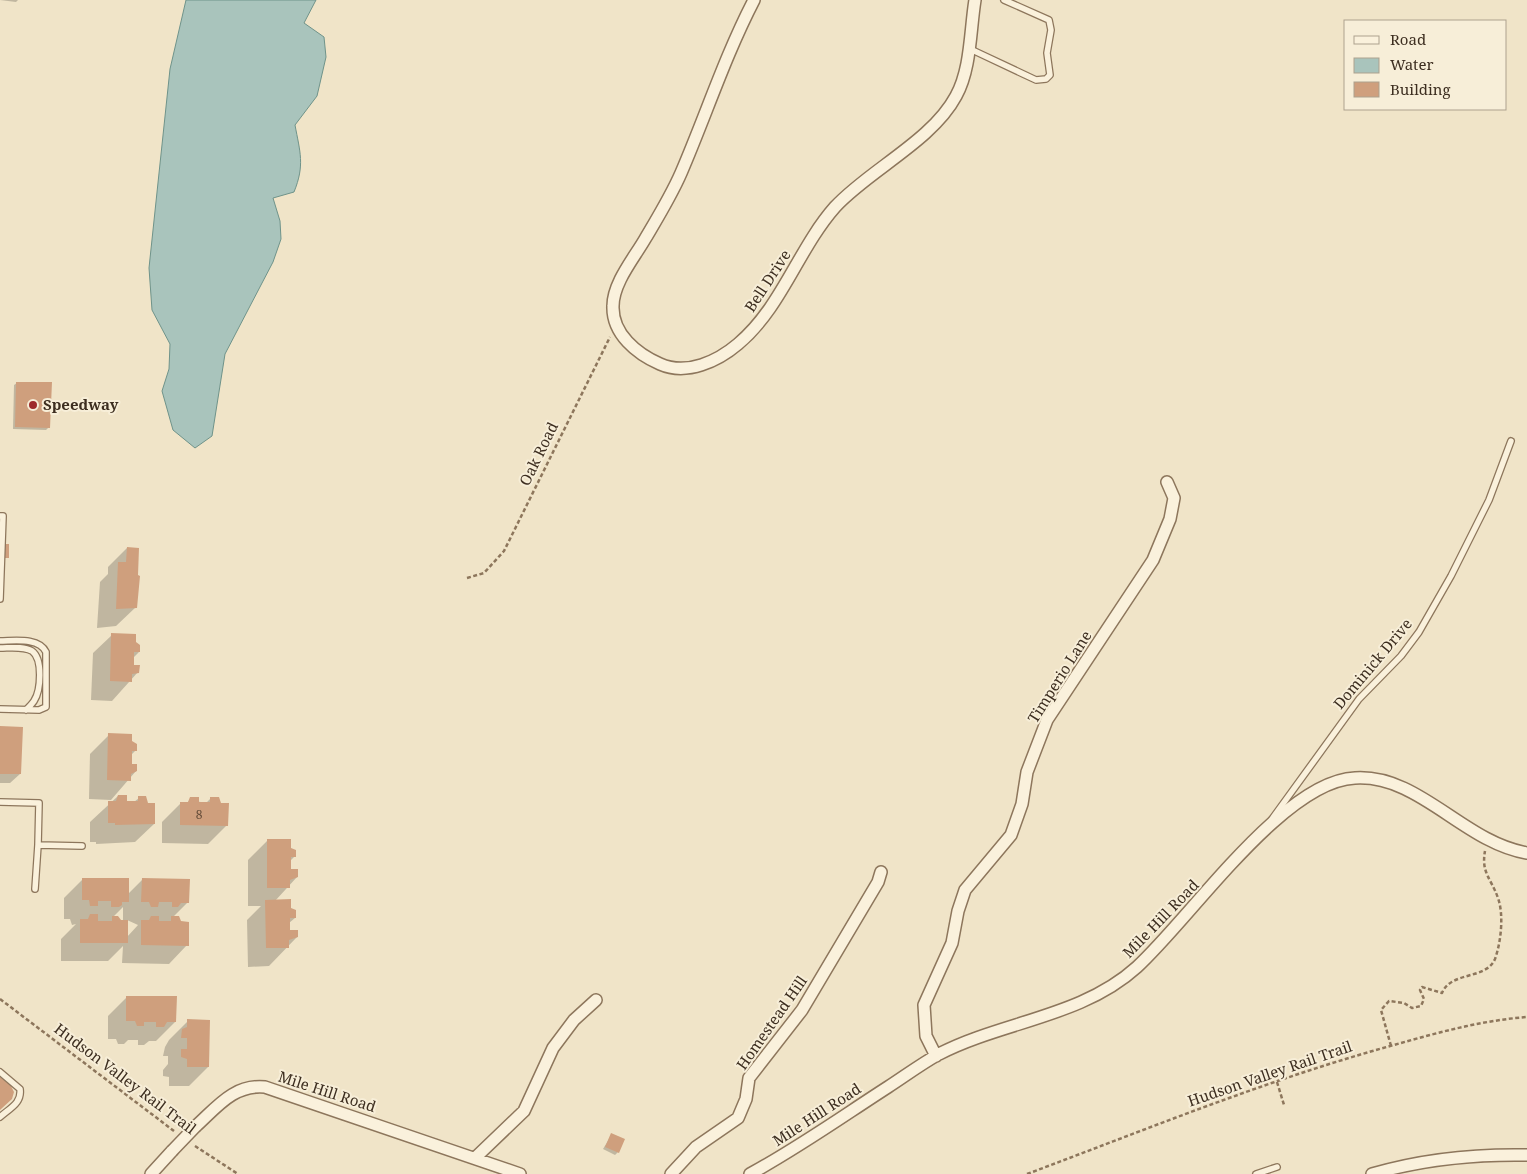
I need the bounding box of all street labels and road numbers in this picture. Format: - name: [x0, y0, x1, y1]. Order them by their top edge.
- street label: Bell Drive: [740, 245, 795, 315]
- street label: Oak Road: [514, 418, 562, 489]
- street label: Dominick Drive: [1328, 614, 1416, 713]
- street label: Timperio Lane: [1023, 627, 1096, 726]
- street label: Mile Hill Road: [1118, 875, 1203, 962]
- street label: Homestead Hill: [731, 971, 811, 1073]
- street label: Hudson Valley Rail Trail: [51, 1018, 201, 1138]
- street label: Hudson Valley Rail Trail: [1185, 1035, 1355, 1111]
- street label: Mile Hill Road: [276, 1066, 379, 1116]
- street label: Mile Hill Road: [768, 1078, 864, 1150]

